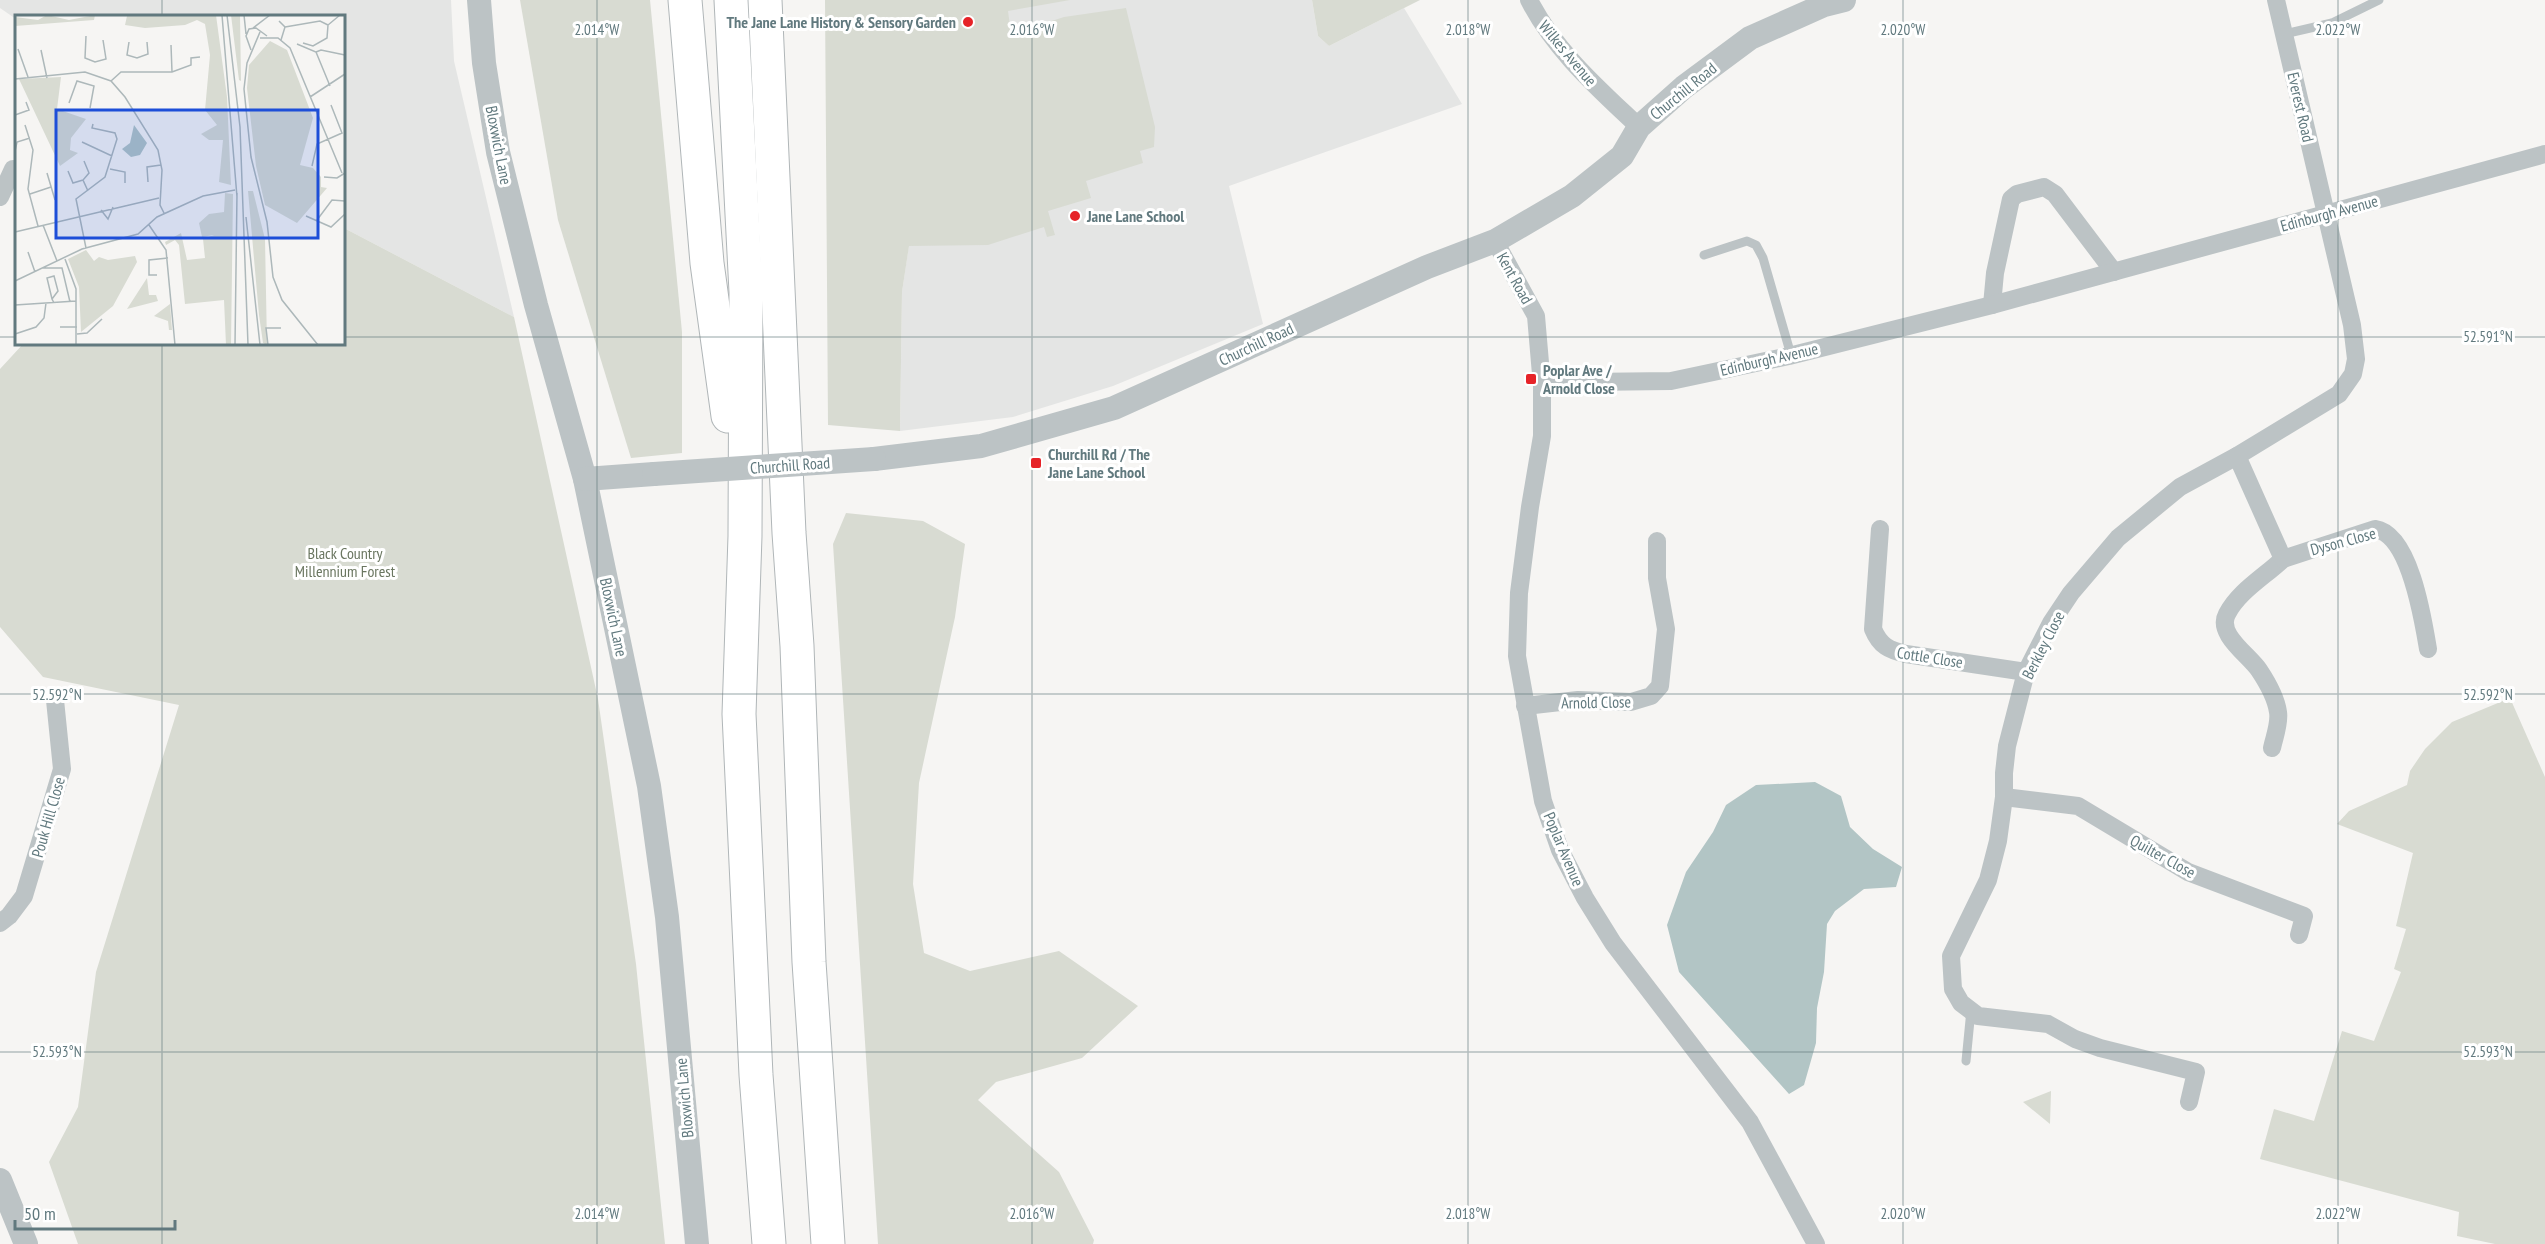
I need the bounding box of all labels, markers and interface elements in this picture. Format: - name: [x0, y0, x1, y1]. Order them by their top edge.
- place label: The Jane Lane History & Sensory Garden: [726, 12, 956, 32]
- inset map: [15, 15, 345, 345]
- marker: The Jane Lane History & Sensory Garden: [961, 15, 975, 29]
- street label: Wilkes Avenue: [1535, 16, 1601, 90]
- text: 2.014°W: [575, 20, 619, 39]
- text: 2.016°W: [1010, 20, 1054, 39]
- text: 2.018°W: [1446, 20, 1490, 39]
- text: 2.020°W: [1881, 20, 1925, 39]
- text: 2.022°W: [2316, 20, 2360, 39]
- street label: Churchill Road: [1646, 58, 1720, 124]
- street label: Everest Road: [2283, 70, 2319, 144]
- street label: Bloxwich Lane: [482, 104, 516, 186]
- street label: Edinburgh Avenue: [2278, 190, 2380, 236]
- place label: Jane Lane School: [1086, 206, 1184, 226]
- marker: Jane Lane School: [1068, 209, 1082, 223]
- street label: Kent Road: [1493, 249, 1537, 307]
- street label: Churchill Road: [1215, 318, 1297, 370]
- text: 52.591°N: [2463, 327, 2513, 346]
- street label: Edinburgh Avenue: [1718, 338, 1820, 380]
- place label: Poplar Ave / Arnold Close: [1542, 360, 1615, 398]
- marker: Poplar Ave / Arnold Close: [1524, 372, 1538, 386]
- place label: Churchill Rd / The Jane Lane School: [1047, 444, 1150, 482]
- street label: Churchill Road: [749, 452, 831, 478]
- marker: Churchill Rd / The Jane Lane School: [1029, 456, 1043, 470]
- street label: Dyson Close: [2308, 523, 2378, 559]
- park label: Black Country Millennium Forest: [295, 543, 396, 581]
- street label: Bloxwich Lane: [596, 576, 632, 658]
- street label: Berkley Close: [2017, 608, 2069, 682]
- street label: Cottle Close: [1896, 642, 1964, 672]
- text: 52.592°N: [32, 685, 82, 704]
- text: 52.592°N: [2463, 685, 2513, 704]
- street label: Arnold Close: [1561, 691, 1631, 713]
- street label: Pouk Hill Close: [27, 774, 69, 860]
- street label: Poplar Avenue: [1539, 809, 1589, 889]
- street label: Quilter Close: [2127, 830, 2199, 882]
- text: 52.593°N: [32, 1042, 82, 1061]
- text: 52.593°N: [2463, 1042, 2513, 1061]
- street label: Bloxwich Lane: [671, 1057, 697, 1139]
- scale bar: [15, 1193, 176, 1231]
- text: 50 m: [24, 1202, 56, 1225]
- text: 2.014°W: [575, 1204, 619, 1223]
- text: 2.016°W: [1010, 1204, 1054, 1223]
- text: 2.018°W: [1446, 1204, 1490, 1223]
- text: 2.020°W: [1881, 1204, 1925, 1223]
- text: 2.022°W: [2316, 1204, 2360, 1223]

